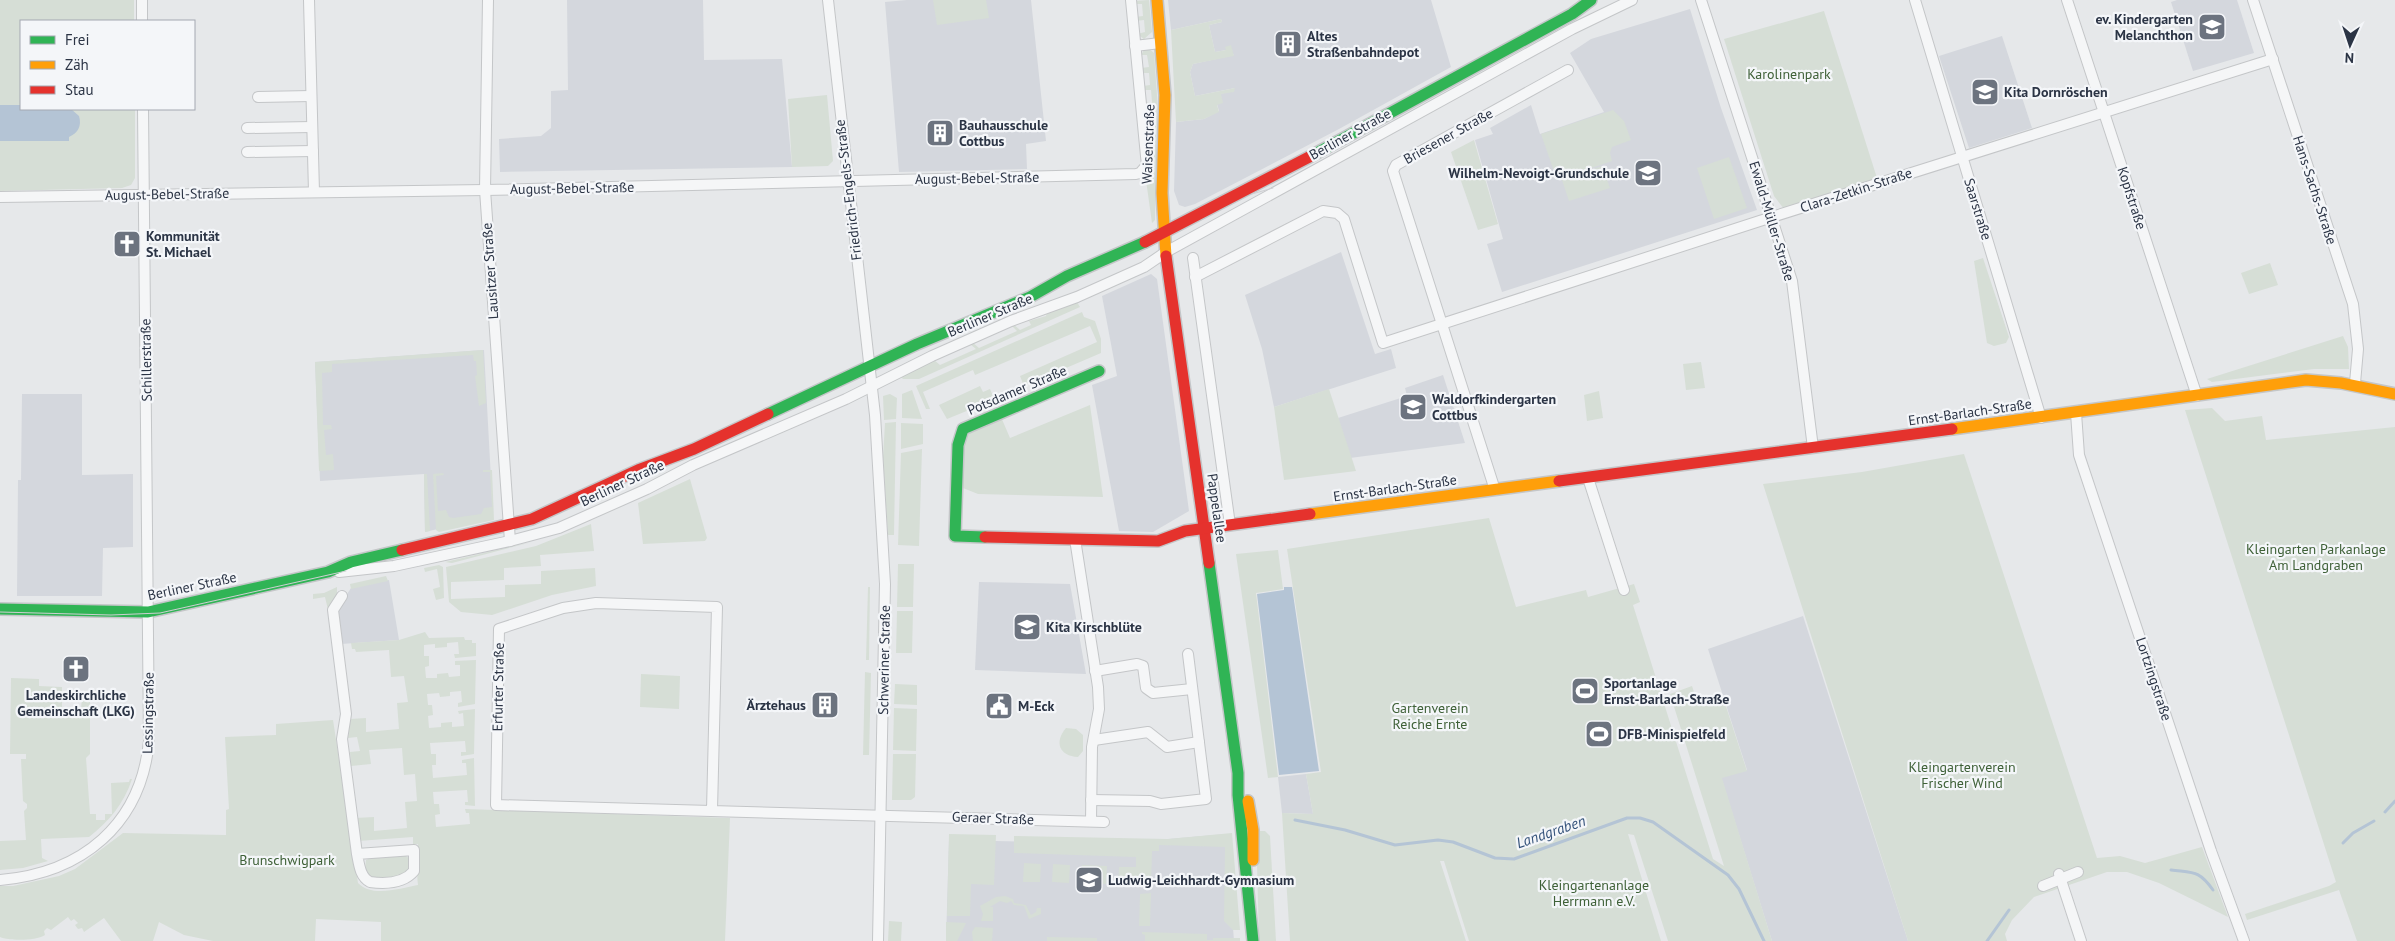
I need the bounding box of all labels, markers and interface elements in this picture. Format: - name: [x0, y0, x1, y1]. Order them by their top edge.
- place label: ev. Kindergarten Melanchthon: [2095, 10, 2193, 44]
- school or university icon: ev. Kindergarten Melanchthon: [2197, 12, 2227, 42]
- legend: [20, 20, 195, 110]
- north arrow: [2325, 20, 2375, 70]
- place label: Altes Straßenbahndepot: [1307, 27, 1419, 61]
- building icon: Altes Straßenbahndepot: [1273, 29, 1303, 59]
- text: Frei: [65, 30, 90, 49]
- text: N: [2344, 49, 2354, 67]
- text: Zäh: [65, 55, 89, 74]
- park label: Karolinenpark: [1747, 65, 1831, 83]
- school or university icon: Kita Dornröschen: [1970, 77, 2000, 107]
- text: Stau: [65, 80, 94, 99]
- place label: Kita Dornröschen: [2004, 83, 2108, 101]
- street label: Waisenstraße: [1138, 104, 1158, 184]
- street label: Berliner Straße: [1306, 104, 1394, 164]
- street label: Briesener Straße: [1400, 104, 1496, 168]
- place label: Bauhausschule Cottbus: [959, 116, 1048, 150]
- street label: Friedrich-Engels-Straße: [830, 118, 866, 262]
- building icon: Bauhausschule Cottbus: [925, 118, 955, 148]
- street label: Hans-Sachs-Straße: [2289, 133, 2341, 247]
- school or university icon: Wilhelm-Nevoigt-Grundschule: [1633, 158, 1663, 188]
- street label: Ewald-Müller-Straße: [1745, 159, 1799, 283]
- street label: Clara-Zetkin-Straße: [1798, 163, 1914, 217]
- place label: Wilhelm-Nevoigt-Grundschule: [1448, 164, 1629, 182]
- street label: Kopfstraße: [2113, 164, 2151, 232]
- street label: August-Bebel-Straße: [915, 168, 1039, 188]
- street label: Saarstraße: [1960, 176, 1996, 242]
- street label: August-Bebel-Straße: [510, 178, 634, 198]
- street label: August-Bebel-Straße: [105, 184, 229, 204]
- street label: Lausitzer Straße: [478, 222, 502, 320]
- place label: Kommunität St. Michael: [146, 227, 220, 261]
- church icon: Kommunität St. Michael: [112, 229, 142, 259]
- street label: Berliner Straße: [945, 289, 1035, 341]
- street label: Schillerstraße: [136, 318, 156, 402]
- street label: Potsdamer Straße: [965, 361, 1069, 419]
- place label: Waldorfkindergarten Cottbus: [1432, 390, 1556, 424]
- school or university icon: Waldorfkindergarten Cottbus: [1398, 392, 1428, 422]
- street label: Ernst-Barlach-Straße: [1907, 394, 2033, 430]
- street label: Berliner Straße: [577, 456, 667, 510]
- street label: Ernst-Barlach-Straße: [1332, 470, 1458, 506]
- street label: Pappelallee: [1203, 472, 1231, 544]
- park label: Kleingarten Parkanlage Am Landgraben: [2246, 540, 2386, 574]
- street label: Berliner Straße: [146, 568, 238, 604]
- street label: Schweriner Straße: [874, 605, 894, 715]
- school or university icon: Kita Kirschblüte: [1012, 612, 1042, 642]
- place label: Kita Kirschblüte: [1046, 618, 1142, 636]
- street label: Lortzingstraße: [2132, 635, 2176, 723]
- street label: Erfurter Straße: [488, 642, 508, 732]
- church icon: Landeskirchliche Gemeinschaft (LKG): [61, 654, 91, 684]
- street label: Lessingstraße: [138, 672, 158, 754]
- place label: Sportanlage Ernst-Barlach-Straße: [1604, 674, 1729, 708]
- sports icon: Sportanlage Ernst-Barlach-Straße: [1570, 676, 1600, 706]
- place label: Landeskirchliche Gemeinschaft (LKG): [17, 686, 135, 720]
- building icon: Ärztehaus: [810, 690, 840, 720]
- public building icon: M-Eck: [984, 691, 1014, 721]
- place label: Ärztehaus: [746, 696, 806, 714]
- place label: M-Eck: [1018, 697, 1055, 715]
- park label: Gartenverein Reiche Ernte: [1391, 699, 1469, 733]
- sports icon: DFB-Minispielfeld: [1584, 719, 1614, 749]
- place label: DFB-Minispielfeld: [1618, 725, 1726, 743]
- park label: Kleingartenverein Frischer Wind: [1908, 758, 2016, 792]
- street label: Geraer Straße: [952, 808, 1034, 828]
- water label: Landgraben: [1514, 811, 1588, 852]
- park label: Brunschwigpark: [239, 851, 335, 869]
- school or university icon: Ludwig-Leichhardt-Gymnasium: [1074, 865, 1104, 895]
- place label: Ludwig-Leichhardt-Gymnasium: [1108, 871, 1294, 889]
- park label: Kleingartenanlage Herrmann e.V.: [1539, 876, 1649, 910]

